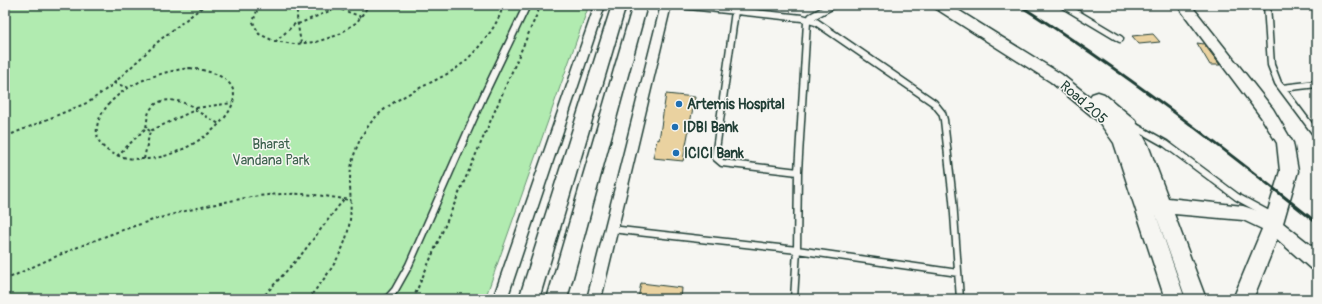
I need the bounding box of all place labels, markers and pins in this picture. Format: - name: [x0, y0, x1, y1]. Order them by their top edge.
- place label: Artemis Hospital: [687, 96, 785, 113]
- marker: Artemis Hospital: [674, 99, 684, 109]
- place label: IDBI Bank: [683, 119, 739, 136]
- marker: IDBI Bank: [670, 122, 680, 132]
- place label: ICICI Bank: [684, 145, 744, 162]
- marker: ICICI Bank: [671, 148, 681, 158]

